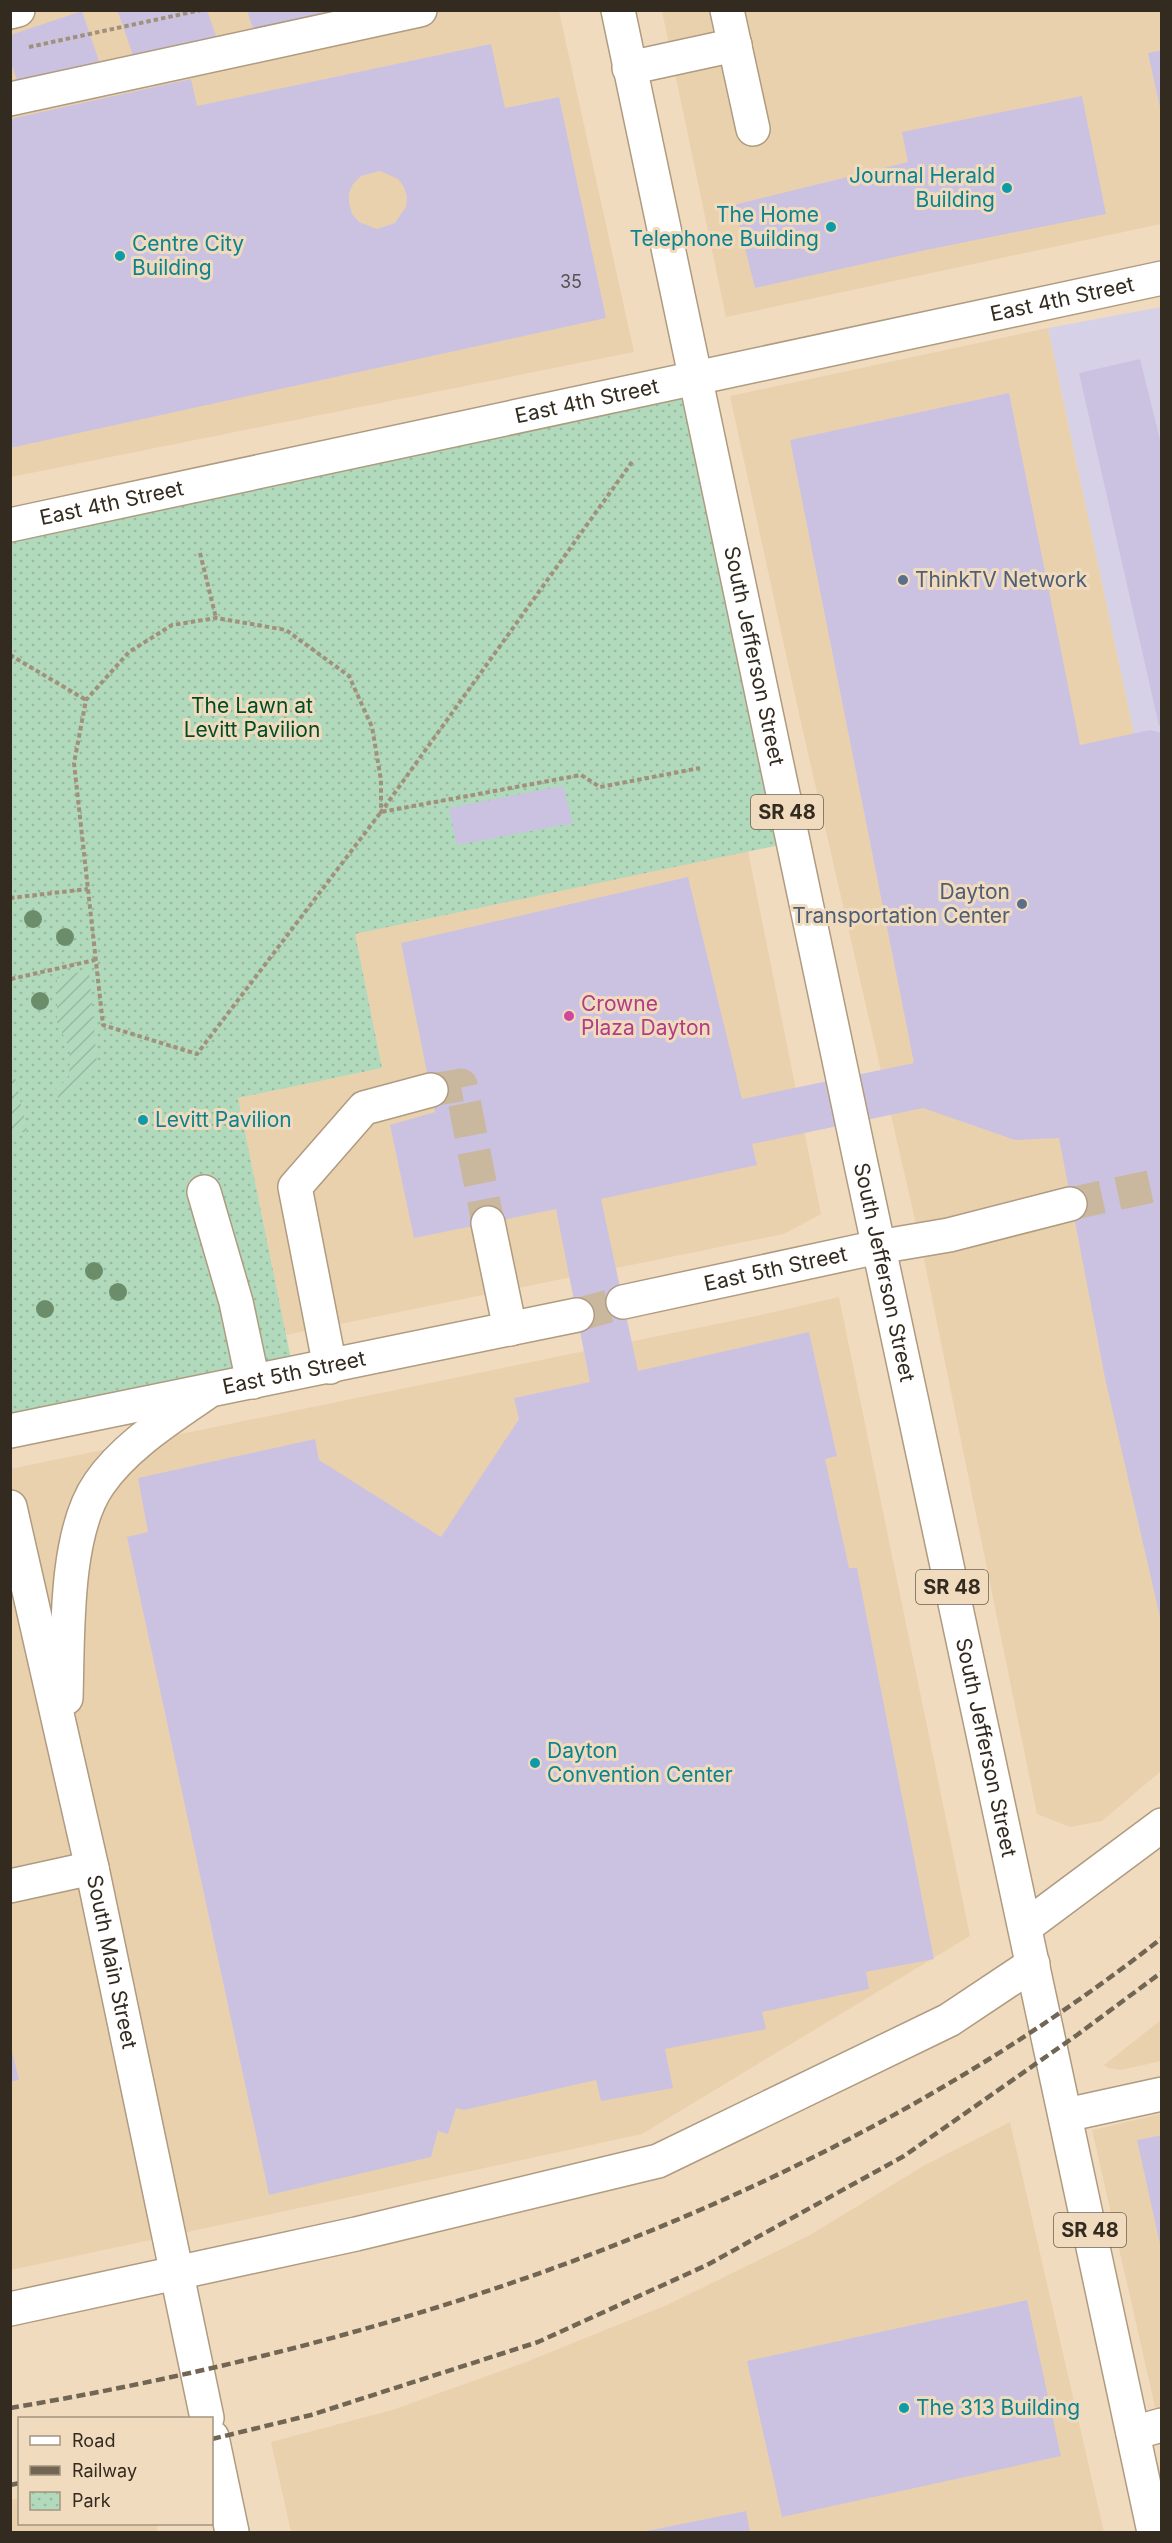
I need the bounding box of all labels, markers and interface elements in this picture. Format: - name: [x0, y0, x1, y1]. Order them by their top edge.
- place label: Journal Herald Building: [849, 163, 995, 212]
- marker: Journal Herald Building: [1000, 181, 1014, 195]
- place label: The Home Telephone Building: [630, 202, 819, 251]
- marker: The Home Telephone Building: [824, 220, 838, 234]
- place label: Centre City Building: [132, 231, 244, 280]
- marker: Centre City Building: [113, 249, 127, 263]
- house number: 35: [560, 271, 582, 292]
- street label: East 4th Street: [988, 271, 1136, 326]
- street label: East 4th Street: [513, 373, 661, 428]
- street label: East 4th Street: [37, 475, 186, 530]
- street label: South Jefferson Street: [719, 544, 790, 768]
- place label: ThinkTV Network: [915, 567, 1088, 592]
- marker: ThinkTV Network: [896, 573, 910, 587]
- park label: The Lawn at Levitt Pavilion: [184, 693, 320, 742]
- road number: SR 48: [751, 795, 823, 829]
- place label: Dayton Transportation Center: [792, 879, 1010, 928]
- marker: Dayton Transportation Center: [1015, 897, 1029, 911]
- place label: Crowne Plaza Dayton: [581, 991, 711, 1040]
- marker: Crowne Plaza Dayton: [562, 1009, 576, 1023]
- place label: Levitt Pavilion: [155, 1107, 292, 1132]
- marker: Levitt Pavilion: [136, 1113, 150, 1127]
- street label: South Jefferson Street: [849, 1160, 920, 1384]
- street label: East 5th Street: [702, 1241, 849, 1296]
- street label: East 5th Street: [220, 1346, 368, 1399]
- road number: SR 48: [916, 1570, 988, 1604]
- street label: South Jefferson Street: [951, 1635, 1022, 1859]
- place label: Dayton Convention Center: [547, 1738, 733, 1787]
- marker: Dayton Convention Center: [528, 1756, 542, 1770]
- street label: South Main Street: [82, 1872, 142, 2051]
- road number: SR 48: [1054, 2213, 1126, 2247]
- place label: The 313 Building: [916, 2395, 1080, 2420]
- marker: The 313 Building: [897, 2401, 911, 2415]
- legend: [18, 2417, 213, 2525]
- text: Road: [72, 2430, 115, 2451]
- text: Railway: [72, 2460, 137, 2481]
- text: Park: [72, 2490, 111, 2511]

